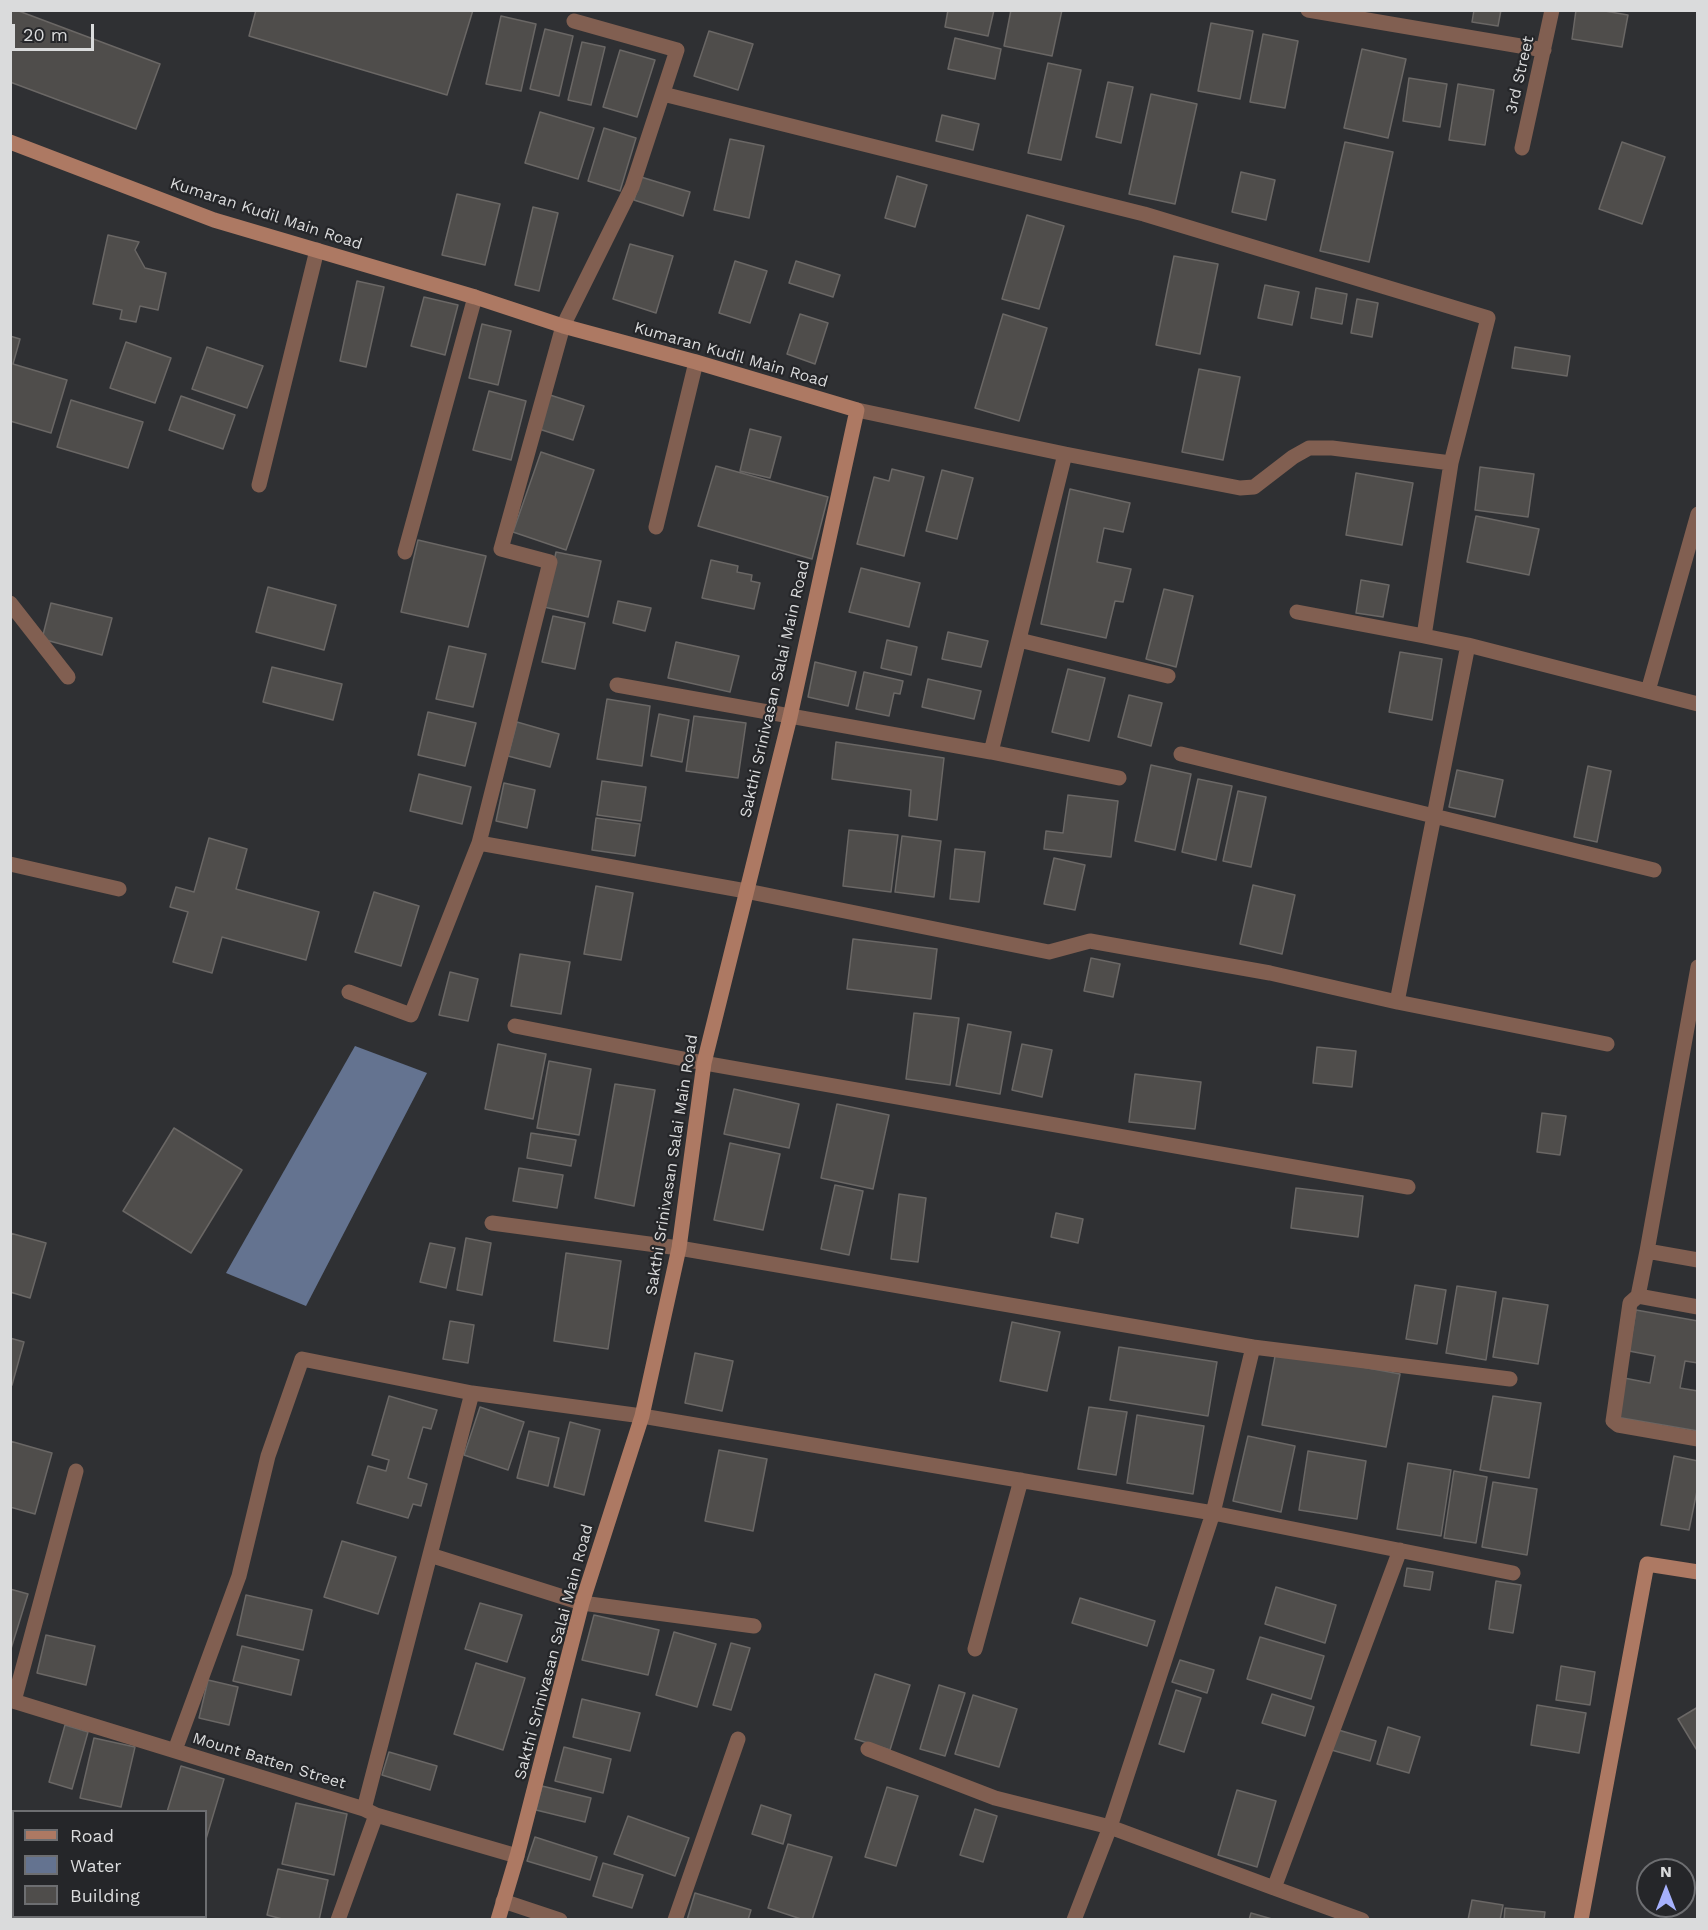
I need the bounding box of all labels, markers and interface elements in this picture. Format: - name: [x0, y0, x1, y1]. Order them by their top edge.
- scale bar: [15, 12, 98, 50]
- text: 20 m: [23, 24, 68, 45]
- street label: 3rd Street: [1502, 34, 1538, 116]
- street label: Kumaran Kudil Main Road: [168, 174, 364, 254]
- street label: Kumaran Kudil Main Road: [632, 318, 830, 392]
- street label: Sakthi Srinivasan Salai Main Road: [736, 558, 814, 820]
- street label: Sakthi Srinivasan Salai Main Road: [642, 1033, 702, 1297]
- street label: Sakthi Srinivasan Salai Main Road: [511, 1522, 597, 1782]
- street label: Mount Batten Street: [190, 1729, 348, 1793]
- legend: [12, 1810, 207, 1918]
- text: Road: [70, 1825, 114, 1846]
- text: Water: [70, 1855, 122, 1876]
- north arrow: [1636, 1858, 1696, 1918]
- text: N: [1660, 1862, 1672, 1881]
- text: Building: [70, 1885, 140, 1906]

